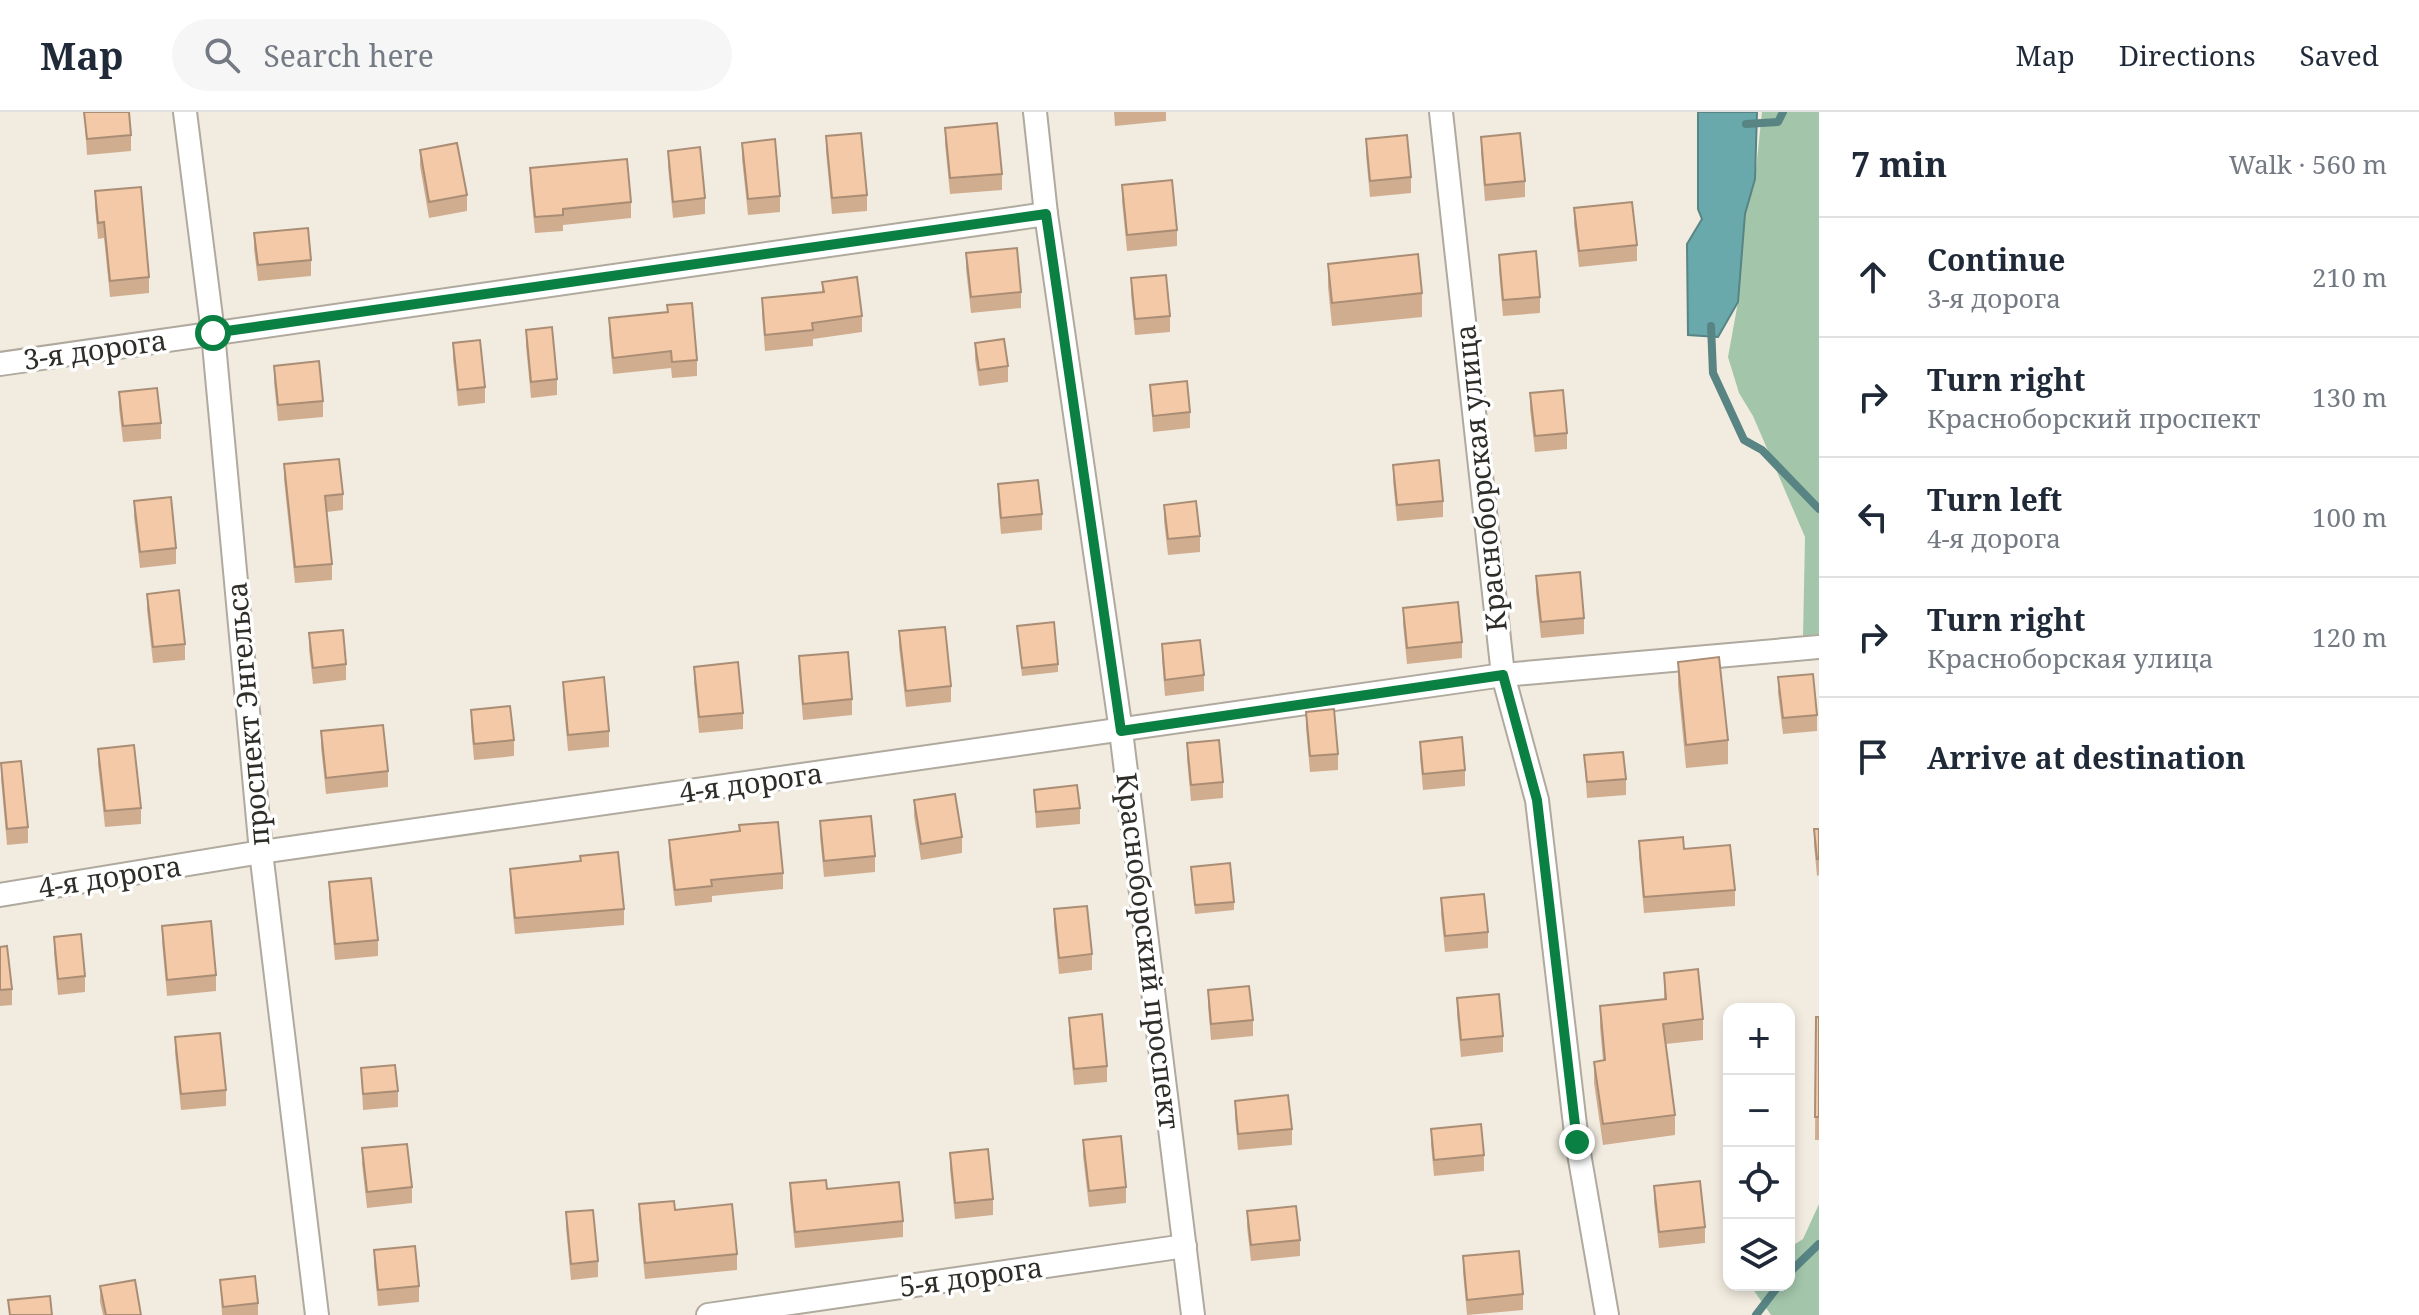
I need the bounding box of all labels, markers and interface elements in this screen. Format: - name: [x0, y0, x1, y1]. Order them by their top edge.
- search box: [172, 19, 732, 91]
- text: Map: [40, 29, 124, 81]
- icon: search: [200, 33, 244, 77]
- text: Search here: [264, 35, 434, 76]
- text: Map: [2015, 36, 2075, 74]
- text: Directions: [2119, 36, 2256, 74]
- text: Saved: [2300, 36, 2379, 74]
- text: 7 min: [1851, 141, 1947, 187]
- text: Walk · 560 m: [2229, 146, 2387, 182]
- text: Continue: [1927, 239, 2065, 280]
- icon: ahead: [1851, 255, 1895, 299]
- text: 210 m: [2312, 259, 2387, 295]
- text: 3-я дорога: [1927, 280, 2061, 316]
- route start: [195, 315, 231, 351]
- street label: 3-я дорога: [21, 320, 169, 378]
- street label: Красноборская улица: [1445, 323, 1515, 634]
- text: Turn right: [1927, 359, 2085, 400]
- icon: right: [1851, 375, 1895, 419]
- text: 130 m: [2312, 379, 2387, 415]
- text: Красноборский проспект: [1927, 400, 2260, 436]
- text: Turn left: [1927, 479, 2062, 520]
- icon: left: [1851, 495, 1895, 539]
- text: 100 m: [2312, 499, 2387, 535]
- text: 4-я дорога: [1927, 520, 2061, 556]
- street label: проспект Энгельса: [217, 580, 277, 848]
- text: Turn right: [1927, 599, 2085, 640]
- icon: right: [1851, 615, 1895, 659]
- text: 120 m: [2312, 619, 2387, 655]
- text: Красноборская улица: [1927, 640, 2214, 676]
- icon: arrive: [1851, 735, 1895, 779]
- text: Arrive at destination: [1927, 737, 2246, 778]
- street label: 4-я дорога: [677, 753, 825, 811]
- street label: Красноборский проспект: [1108, 770, 1190, 1132]
- street label: 4-я дорога: [36, 846, 184, 906]
- map controls: [1723, 1003, 1795, 1291]
- button: +: [1723, 1003, 1795, 1075]
- button: −: [1723, 1075, 1795, 1147]
- route end: [1559, 1124, 1595, 1160]
- button: locate: [1723, 1147, 1795, 1219]
- button: layers: [1723, 1219, 1795, 1291]
- street label: 5-я дорога: [897, 1247, 1045, 1305]

